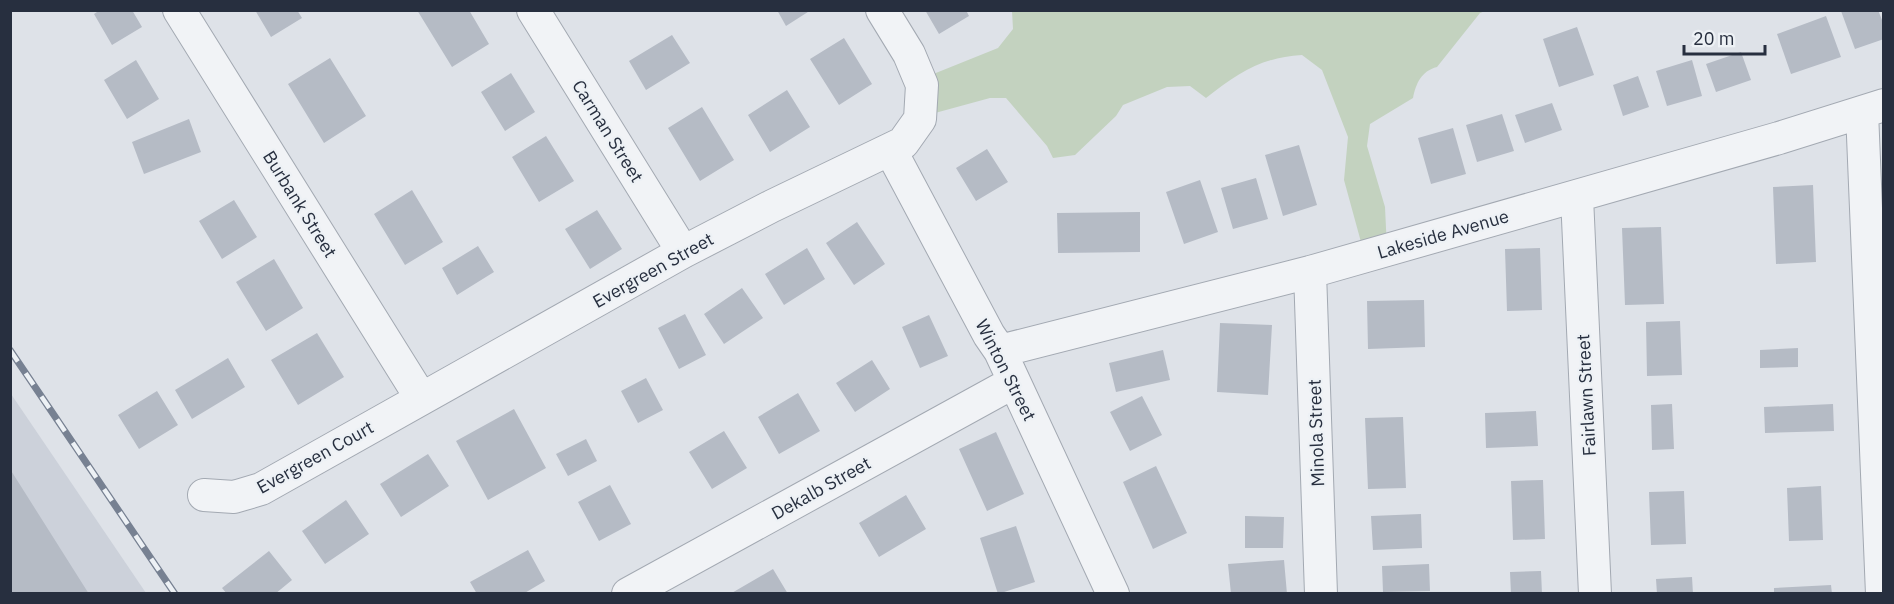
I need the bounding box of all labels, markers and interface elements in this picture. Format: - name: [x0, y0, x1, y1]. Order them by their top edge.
- scale bar: [1684, 18, 1765, 56]
- text: 20 m: [1693, 27, 1735, 50]
- street label: Carman Street: [567, 75, 649, 187]
- street label: Burbank Street: [258, 146, 342, 262]
- street label: Lakeside Avenue: [1375, 204, 1511, 264]
- street label: Evergreen Street: [588, 227, 718, 313]
- street label: Winton Street: [971, 315, 1041, 425]
- street label: Fairlawn Street: [1571, 333, 1601, 457]
- street label: Minola Street: [1303, 379, 1329, 487]
- street label: Evergreen Court: [253, 415, 377, 499]
- street label: Dekalb Street: [767, 451, 875, 525]

